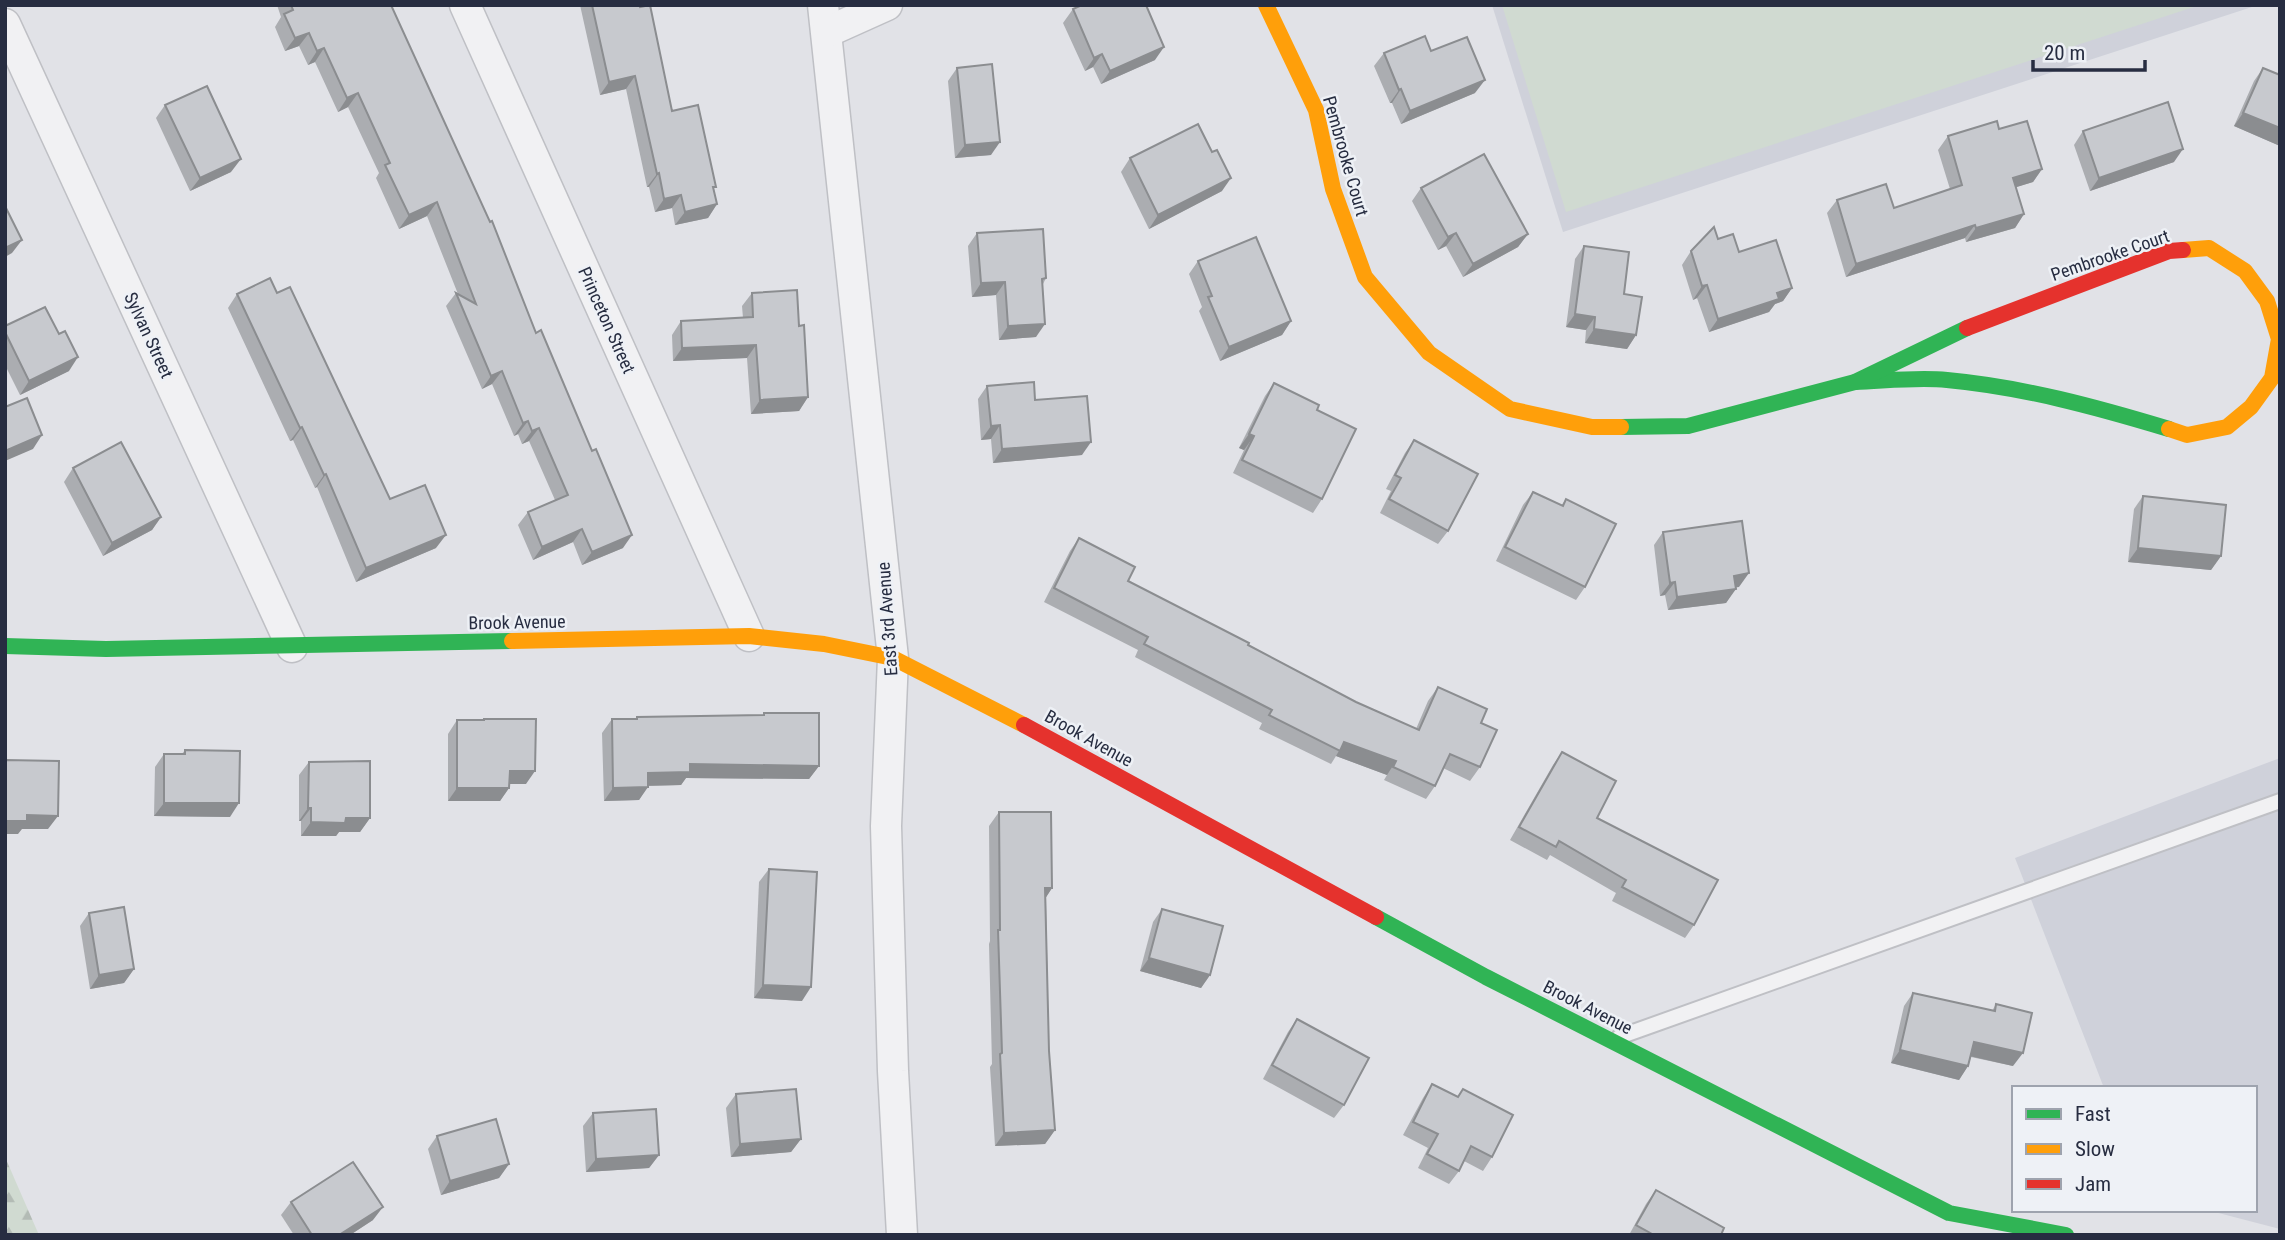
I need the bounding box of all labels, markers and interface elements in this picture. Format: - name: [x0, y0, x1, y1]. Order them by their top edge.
- scale bar: [2033, 28, 2145, 72]
- text: 20 m: [2044, 41, 2085, 65]
- street label: Pembrooke Court: [1319, 94, 1373, 218]
- street label: Pembrooke Court: [2048, 225, 2172, 285]
- street label: Princeton Street: [574, 264, 640, 376]
- street label: Sylvan Street: [120, 289, 178, 381]
- street label: East 3rd Avenue: [873, 561, 901, 677]
- street label: Brook Avenue: [468, 611, 566, 633]
- street label: Brook Avenue: [1041, 705, 1137, 771]
- street label: Brook Avenue: [1540, 976, 1636, 1038]
- legend: [2012, 1086, 2257, 1212]
- text: Fast: [2075, 1102, 2111, 1126]
- text: Slow: [2075, 1137, 2115, 1161]
- text: Jam: [2075, 1172, 2111, 1196]

